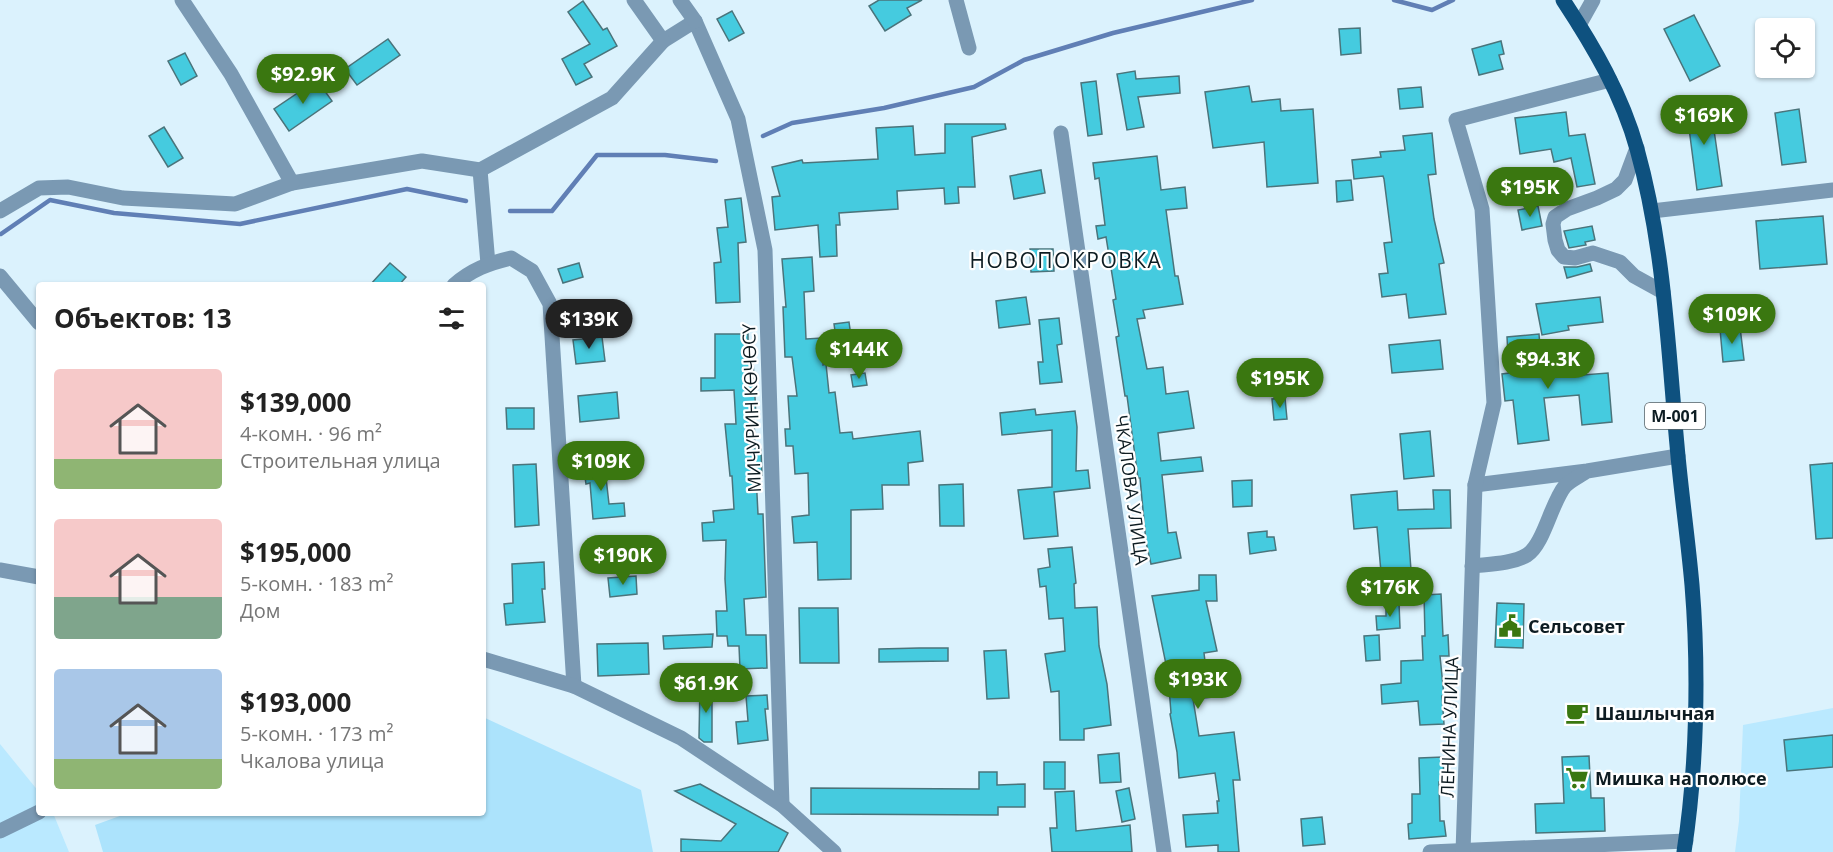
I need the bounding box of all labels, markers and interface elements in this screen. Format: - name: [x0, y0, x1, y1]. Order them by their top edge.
- map controls: [1755, 18, 1815, 78]
- button: locate: [1755, 18, 1815, 78]
- pin: $92.9K: [254, 54, 352, 105]
- text: $92.9K: [271, 60, 335, 87]
- pin: $169K: [1662, 95, 1746, 146]
- text: $169K: [1674, 101, 1734, 128]
- pin: $195K: [1488, 167, 1572, 218]
- text: $195K: [1500, 173, 1560, 200]
- district label: НОВОПОКРОВКА: [970, 246, 1162, 274]
- pin: $109K: [1690, 294, 1774, 345]
- pin: $139K: [547, 299, 631, 350]
- text: Объектов: 13: [54, 300, 232, 336]
- text: $109K: [1702, 300, 1762, 327]
- icon: filters: [435, 302, 468, 335]
- text: $139K: [559, 305, 619, 332]
- street label: МИЧУРИН КӨЧӨСҮ: [736, 322, 766, 493]
- pin: $144K: [817, 329, 901, 380]
- text: $144K: [829, 335, 889, 362]
- pin: $94.3K: [1499, 339, 1597, 390]
- text: $94.3K: [1516, 345, 1580, 372]
- pin: $195K: [1238, 358, 1322, 409]
- text: $195K: [1250, 364, 1310, 391]
- text: $139,000: [240, 384, 351, 420]
- icon: home: [102, 393, 174, 465]
- road number: М-001: [1645, 403, 1705, 429]
- street label: ЧКАЛОВА УЛИЦА: [1110, 413, 1154, 567]
- text: 4-комн. · 96 m²: [240, 420, 382, 447]
- pin: $109K: [559, 441, 643, 492]
- text: Строительная улица: [240, 447, 441, 474]
- text: $109K: [571, 447, 631, 474]
- text: $195,000: [240, 534, 351, 570]
- pin: $190K: [581, 535, 665, 586]
- text: $190K: [593, 541, 653, 568]
- icon: home: [102, 543, 174, 615]
- pin: $176K: [1348, 567, 1432, 618]
- text: 5-комн. · 183 m²: [240, 570, 393, 597]
- text: $176K: [1360, 573, 1420, 600]
- text: Дом: [240, 597, 280, 624]
- public building icon: Сельсовет: [1497, 613, 1523, 639]
- place label: Сельсовет: [1528, 614, 1625, 638]
- street label: ЛЕНИНА УЛИЦА: [1435, 655, 1463, 798]
- pin: $193K: [1156, 659, 1240, 710]
- pin: $61.9K: [657, 663, 755, 714]
- text: $193K: [1168, 665, 1228, 692]
- text: $61.9K: [674, 669, 738, 696]
- text: $193,000: [240, 684, 351, 720]
- icon: home: [102, 693, 174, 765]
- cafe icon: Шашлычная: [1564, 700, 1590, 726]
- place label: Шашлычная: [1595, 701, 1715, 725]
- text: 5-комн. · 173 m²: [240, 720, 393, 747]
- text: Чкалова улица: [240, 747, 384, 774]
- supermarket icon: Мишка на полюсе: [1564, 765, 1590, 791]
- place label: Мишка на полюсе: [1595, 766, 1767, 790]

